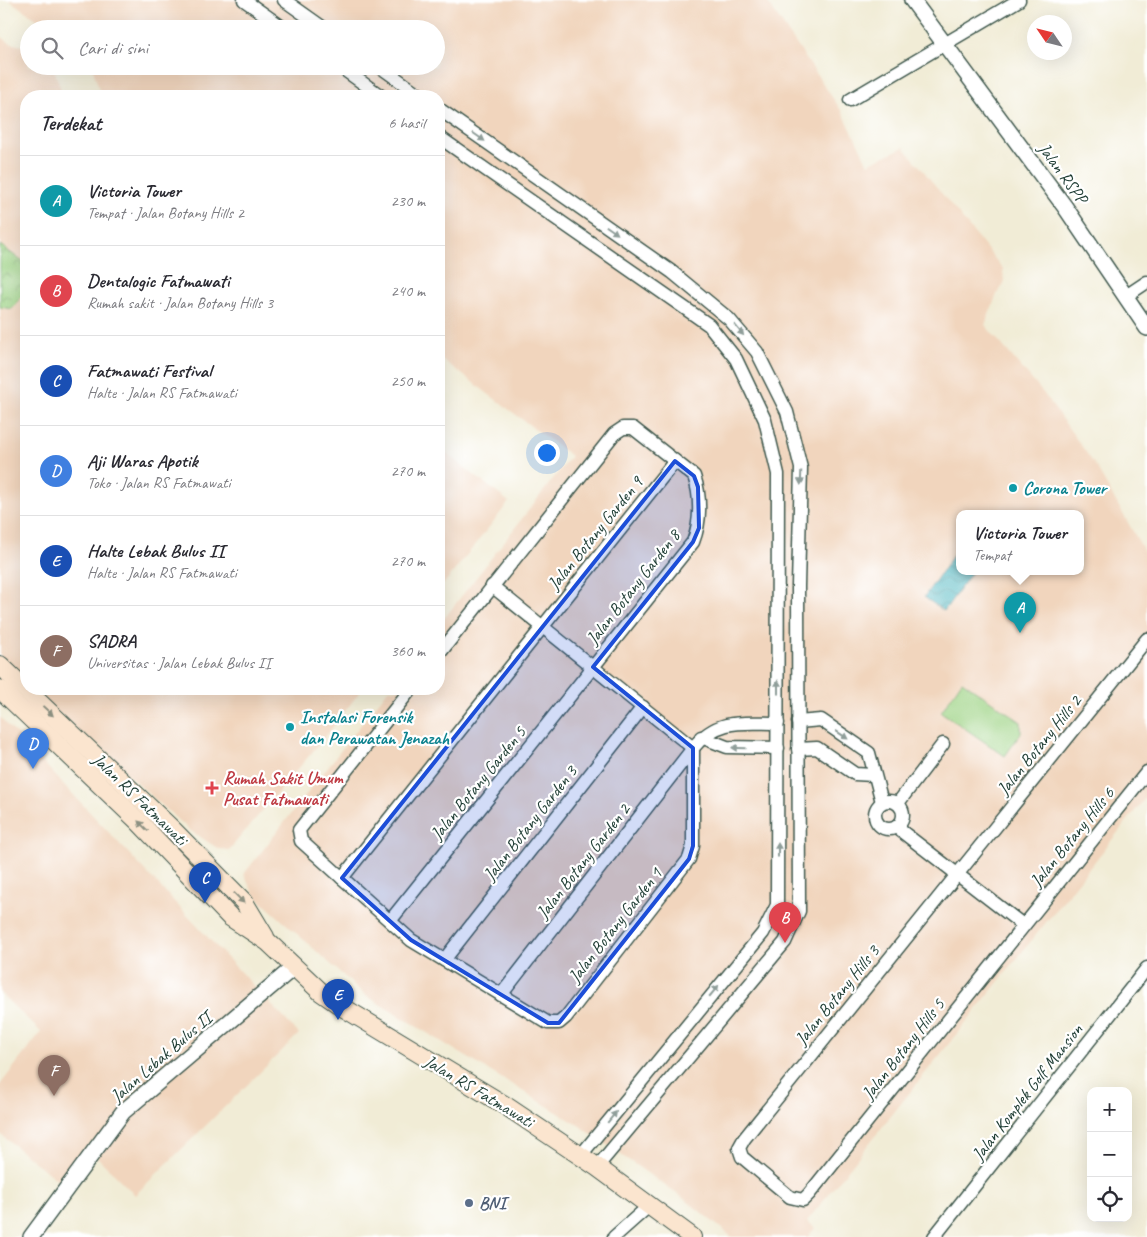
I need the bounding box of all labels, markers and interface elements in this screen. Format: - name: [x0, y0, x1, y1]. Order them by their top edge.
- north arrow: [1027, 15, 1072, 60]
- search box: [20, 20, 445, 75]
- icon: search: [38, 34, 66, 62]
- text: Cari di sini: [78, 36, 148, 60]
- text: Terdekat: [40, 110, 101, 136]
- text: 6 hasil: [388, 113, 425, 133]
- one-way arrow: [472, 132, 485, 142]
- street label: Jalan RSPP: [1033, 137, 1094, 210]
- text: Victoria Tower: [87, 179, 181, 203]
- text: A: [52, 191, 60, 211]
- text: 230 m: [391, 191, 425, 211]
- text: Tempat · Jalan Botany Hills 2: [87, 203, 244, 223]
- one-way arrow: [605, 225, 618, 235]
- text: Dentalogic Fatmawati: [87, 269, 229, 293]
- text: B: [52, 281, 60, 301]
- text: 240 m: [391, 281, 425, 301]
- text: Rumah sakit · Jalan Botany Hills 3: [87, 293, 273, 313]
- one-way arrow: [733, 324, 744, 337]
- text: Fatmawati Festival: [87, 359, 211, 383]
- text: C: [52, 371, 60, 391]
- text: 250 m: [391, 371, 425, 391]
- text: Halte · Jalan RS Fatmawati: [87, 383, 237, 403]
- your location: [534, 440, 560, 466]
- text: Aji Waras Apotik: [87, 449, 198, 473]
- text: D: [51, 461, 61, 481]
- text: 270 m: [391, 461, 425, 481]
- street label: Jalan Botany Garden 9: [542, 470, 649, 595]
- one-way arrow: [796, 470, 804, 486]
- text: Toko · Jalan RS Fatmawati: [87, 473, 231, 493]
- place label: Corona Tower: [1023, 477, 1109, 499]
- marker: Corona Tower: [1007, 482, 1019, 494]
- popup: [956, 510, 1084, 575]
- text: Victoria Tower: [973, 521, 1067, 545]
- street label: Jalan Botany Garden 8: [581, 524, 686, 650]
- text: Halte Lebak Bulus II: [87, 539, 225, 563]
- text: Tempat: [973, 545, 1011, 565]
- text: E: [52, 551, 60, 571]
- text: 270 m: [391, 551, 425, 571]
- text: Halte · Jalan RS Fatmawati: [87, 563, 237, 583]
- pin: A: [1004, 592, 1036, 633]
- text: SADRA: [87, 629, 136, 653]
- text: F: [52, 641, 60, 661]
- text: 360 m: [391, 641, 425, 661]
- text: Universitas · Jalan Lebak Bulus II: [87, 653, 271, 673]
- one-way arrow: [774, 679, 782, 695]
- street label: Jalan Botany Hills 2: [991, 689, 1087, 800]
- one-way arrow: [42, 705, 54, 717]
- place label: Instalasi Forensik dan Perawatan Jenazah: [300, 706, 450, 749]
- marker: Instalasi Forensik dan Perawatan Jenazah: [284, 721, 296, 733]
- street label: Jalan Botany Garden 5: [425, 721, 531, 845]
- pin: D: [17, 728, 49, 769]
- one-way arrow: [836, 730, 849, 740]
- one-way arrow: [731, 743, 747, 751]
- street label: Jalan RS Fatmawati: [87, 747, 194, 852]
- street label: Jalan Botany Garden 3: [478, 760, 583, 886]
- place label: Rumah Sakit Umum Pusat Fatmawati: [223, 767, 344, 810]
- marker: Rumah Sakit Umum Pusat Fatmawati: [205, 781, 219, 795]
- street label: Jalan Botany Hills 6: [1024, 782, 1120, 892]
- street label: Jalan Botany Garden 2: [531, 798, 636, 924]
- one-way arrow: [137, 821, 149, 833]
- one-way arrow: [774, 842, 782, 858]
- pin: C: [189, 862, 221, 903]
- street label: Jalan Botany Garden 1: [563, 862, 667, 988]
- one-way arrow: [233, 892, 245, 904]
- pin: B: [769, 902, 801, 943]
- street label: Jalan Botany Hills 3: [789, 939, 885, 1050]
- pin: E: [322, 979, 354, 1020]
- one-way arrow: [709, 985, 720, 998]
- street label: Jalan Botany Hills 5: [856, 993, 950, 1105]
- street label: Jalan Lebak Bulus II: [105, 1005, 219, 1108]
- street label: Jalan Komplek Golf Mansion: [966, 1019, 1088, 1166]
- street label: Jalan RS Fatmawati: [420, 1049, 540, 1134]
- pin: F: [38, 1055, 70, 1096]
- map controls: [1087, 1087, 1132, 1222]
- button: +: [1087, 1087, 1132, 1132]
- one-way arrow: [606, 1111, 617, 1124]
- button: −: [1087, 1132, 1132, 1177]
- button: locate: [1087, 1177, 1132, 1222]
- place label: BNI: [479, 1192, 510, 1214]
- marker: BNI: [463, 1197, 475, 1209]

